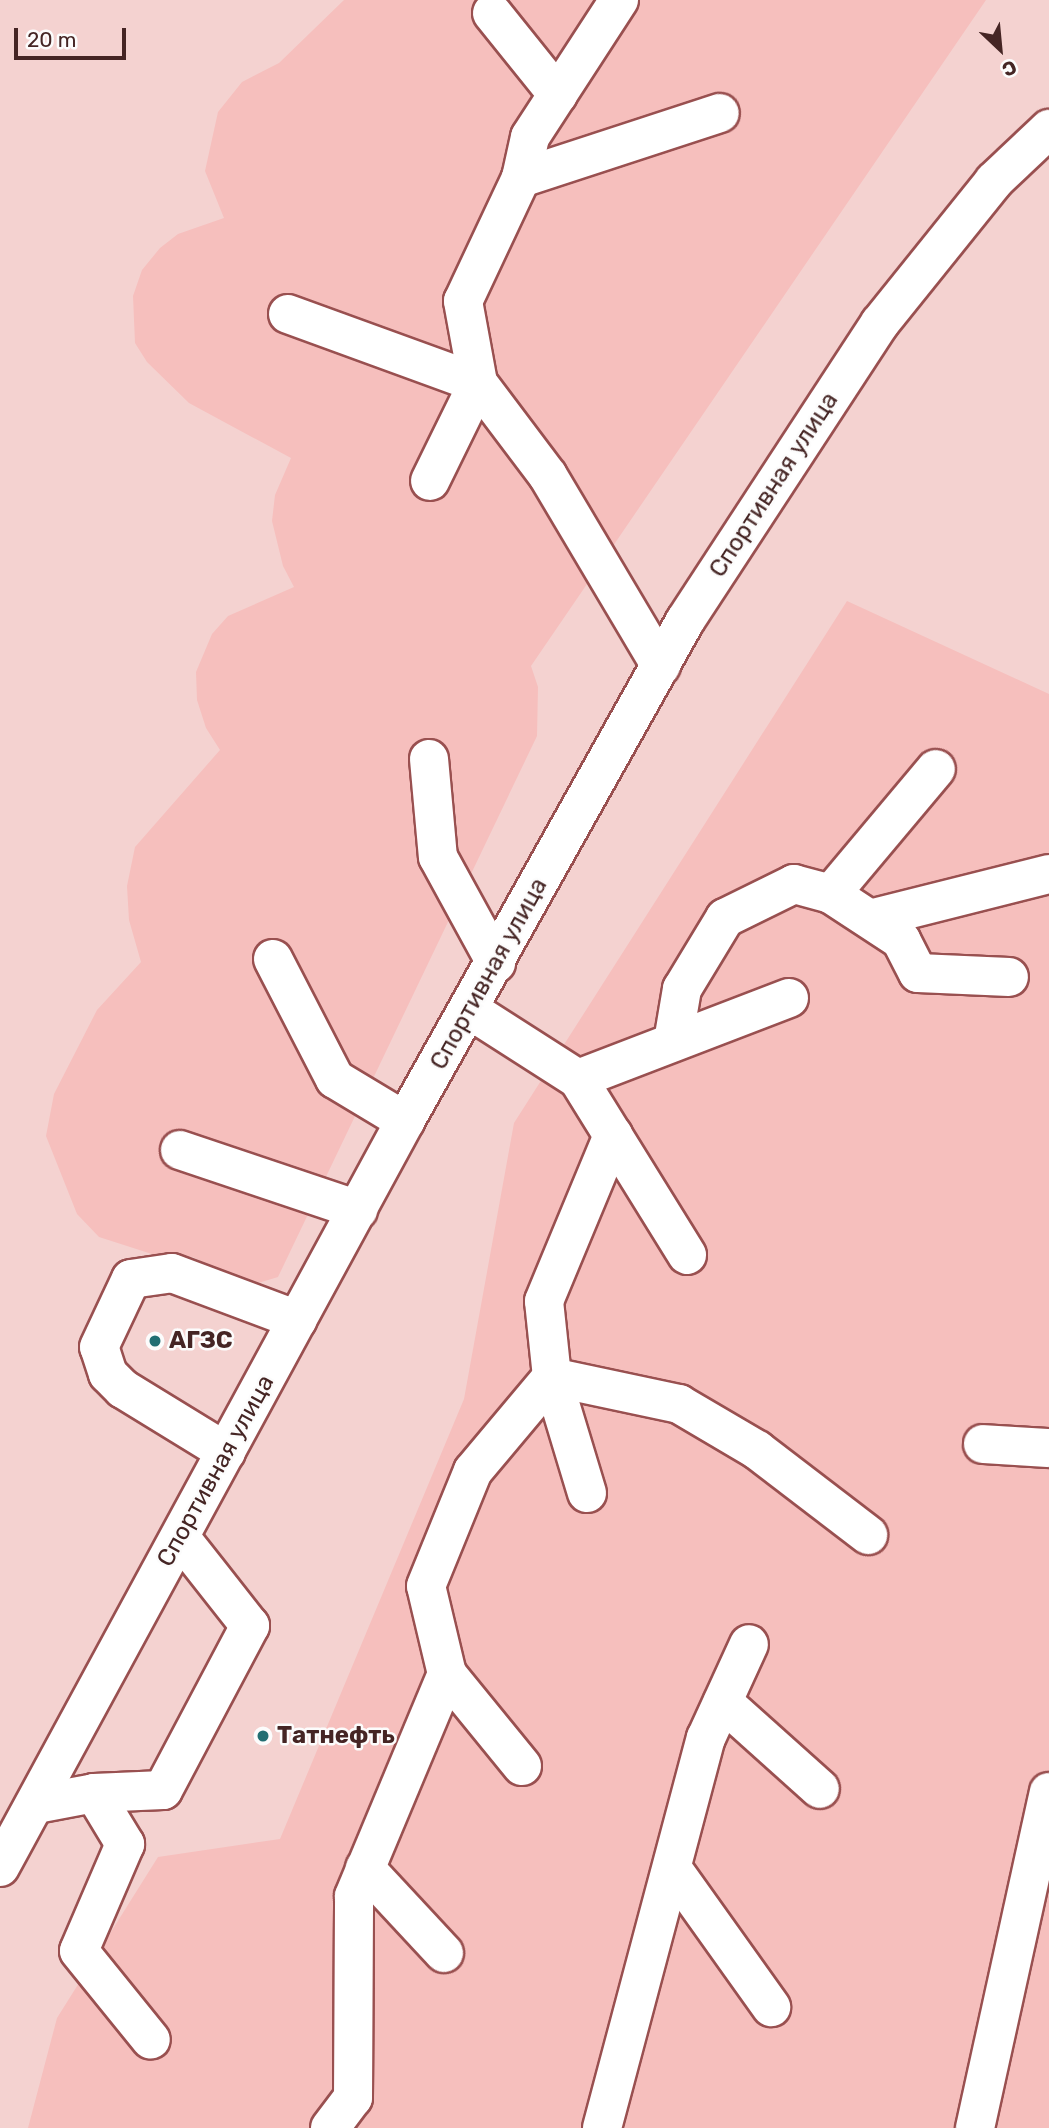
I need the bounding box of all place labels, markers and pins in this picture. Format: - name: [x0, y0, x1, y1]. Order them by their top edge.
- place label: АГЗС: [169, 1327, 233, 1355]
- marker: АГЗС: [147, 1333, 163, 1349]
- place label: Татнефть: [277, 1722, 395, 1750]
- marker: Татнефть: [255, 1728, 271, 1744]

